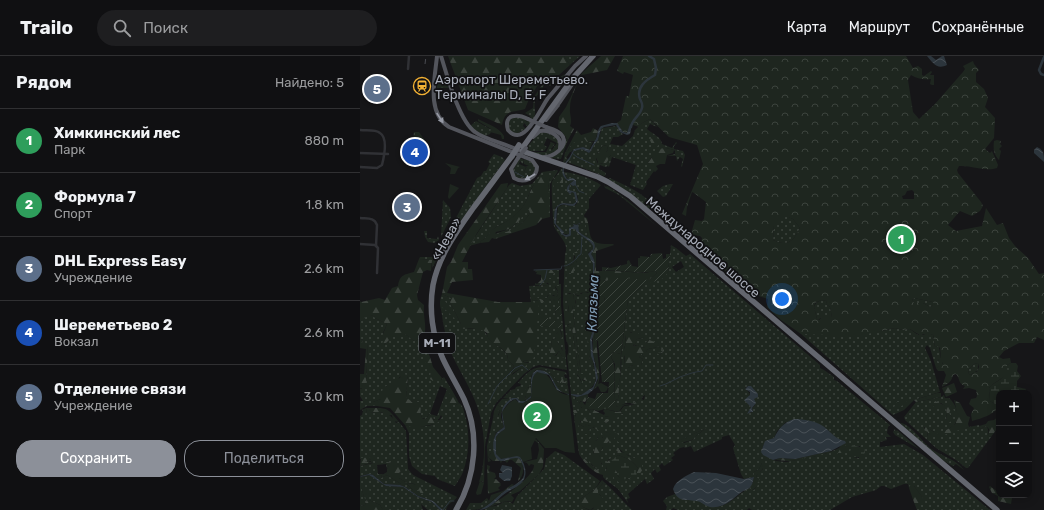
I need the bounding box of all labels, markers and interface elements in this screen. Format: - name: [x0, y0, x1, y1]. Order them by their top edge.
- search box: [97, 10, 377, 46]
- text: Trailo: [20, 16, 73, 39]
- icon: search: [111, 17, 133, 39]
- text: Поиск: [143, 19, 188, 37]
- text: Карта: [787, 19, 827, 36]
- text: Маршрут: [849, 19, 910, 36]
- text: Сохранённые: [932, 19, 1024, 36]
- text: Рядом: [16, 72, 72, 92]
- place label: Аэропорт Шереметьево. Терминалы D, E, F: [435, 72, 588, 102]
- pin: 5: [364, 74, 390, 104]
- text: Найдено: 5: [275, 75, 344, 90]
- station icon: Аэропорт Шереметьево. Терминалы D, E, F: [412, 76, 432, 96]
- one-way arrow: [437, 112, 444, 124]
- text: Химкинский лес: [54, 124, 180, 142]
- text: 1: [26, 133, 32, 148]
- text: 880 m: [304, 133, 344, 148]
- pin: 4: [402, 137, 428, 167]
- text: Парк: [54, 142, 85, 157]
- one-way arrow: [524, 174, 536, 181]
- text: Формула 7: [54, 188, 136, 206]
- pin: 3: [394, 192, 420, 222]
- street label: Международное шоссе: [643, 193, 763, 301]
- text: 2: [25, 197, 33, 212]
- text: 1.8 km: [306, 197, 344, 212]
- text: Спорт: [54, 206, 92, 221]
- street label: «Нева»: [428, 215, 464, 263]
- pin: 1: [888, 224, 914, 254]
- text: DHL Express Easy: [54, 252, 186, 270]
- text: 3: [25, 261, 33, 276]
- text: 2.6 km: [304, 261, 344, 276]
- text: Учреждение: [54, 270, 132, 285]
- water label: Клязьма: [584, 274, 602, 332]
- your location: [772, 289, 792, 309]
- text: Шереметьево 2: [54, 316, 173, 334]
- text: 4: [25, 325, 33, 340]
- text: 2.6 km: [304, 325, 344, 340]
- road number: М-11: [419, 333, 455, 353]
- text: Вокзал: [54, 334, 99, 349]
- text: Отделение связи: [54, 380, 186, 398]
- text: 5: [25, 389, 33, 404]
- text: 3.0 km: [303, 389, 344, 404]
- map controls: [996, 390, 1032, 498]
- button: +: [996, 390, 1032, 426]
- text: Учреждение: [54, 398, 132, 413]
- pin: 2: [524, 401, 550, 431]
- button: −: [996, 426, 1032, 462]
- button: Сохранить: [16, 440, 176, 477]
- button: Поделиться: [184, 440, 344, 477]
- button: layers: [996, 462, 1032, 498]

